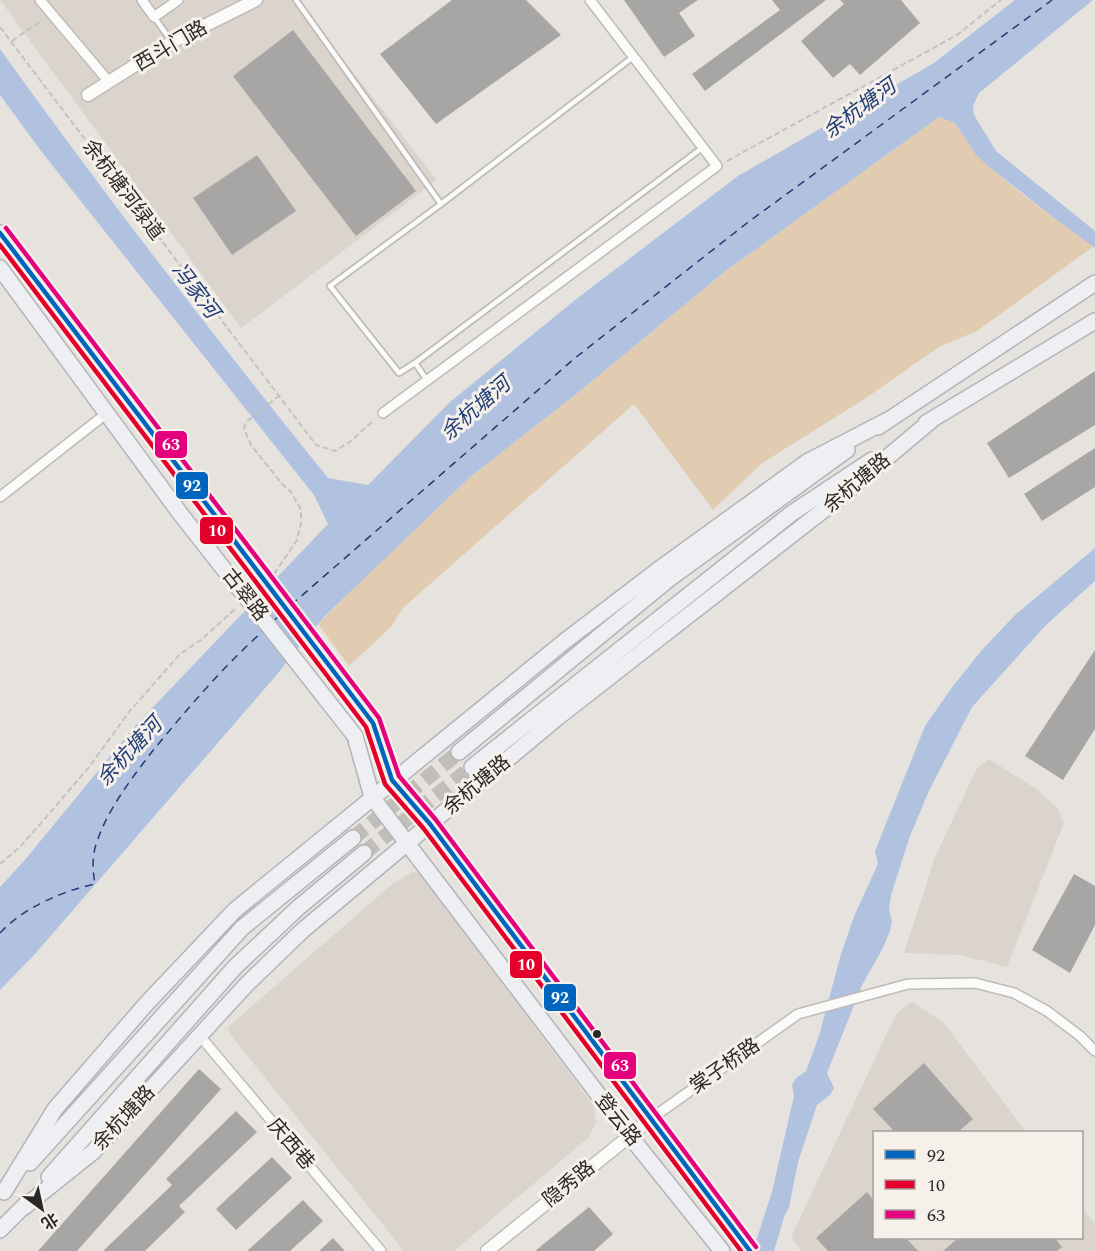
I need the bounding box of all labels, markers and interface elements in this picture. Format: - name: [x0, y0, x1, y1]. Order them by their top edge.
- street label: 西斗门路: [129, 13, 213, 79]
- water label: 余杭塘河: [817, 69, 907, 147]
- street label: 余杭塘河绿道: [75, 133, 171, 247]
- water label: 冯家河: [163, 256, 229, 329]
- water label: 余杭塘河: [434, 367, 521, 449]
- line badge: 63: [154, 430, 188, 459]
- text: 63: [162, 433, 180, 457]
- street label: 余杭塘路: [817, 446, 897, 520]
- line badge: 92: [175, 471, 209, 500]
- text: 92: [183, 474, 201, 498]
- line badge: 10: [199, 516, 234, 545]
- text: 10: [208, 519, 226, 543]
- street label: 古翠路: [215, 562, 275, 628]
- water label: 余杭塘河: [90, 707, 173, 794]
- street label: 余杭塘路: [437, 748, 517, 822]
- line badge: 10: [509, 950, 543, 979]
- text: 10: [517, 953, 535, 977]
- line badge: 92: [543, 983, 577, 1012]
- text: 92: [551, 986, 569, 1010]
- unlabelled marker: [591, 1028, 603, 1040]
- street label: 棠子桥路: [684, 1031, 766, 1101]
- line badge: 63: [603, 1051, 637, 1080]
- text: 63: [611, 1054, 629, 1078]
- street label: 余杭塘路: [86, 1079, 162, 1157]
- street label: 登云路: [588, 1087, 648, 1153]
- street label: 庆西巷: [260, 1111, 322, 1177]
- legend: [873, 1131, 1083, 1239]
- text: 92: [927, 1142, 945, 1169]
- street label: 隐秀路: [536, 1153, 602, 1215]
- text: 10: [927, 1172, 945, 1199]
- north arrow: [12, 1179, 72, 1239]
- text: 63: [927, 1202, 945, 1229]
- text: 北: [36, 1206, 63, 1235]

